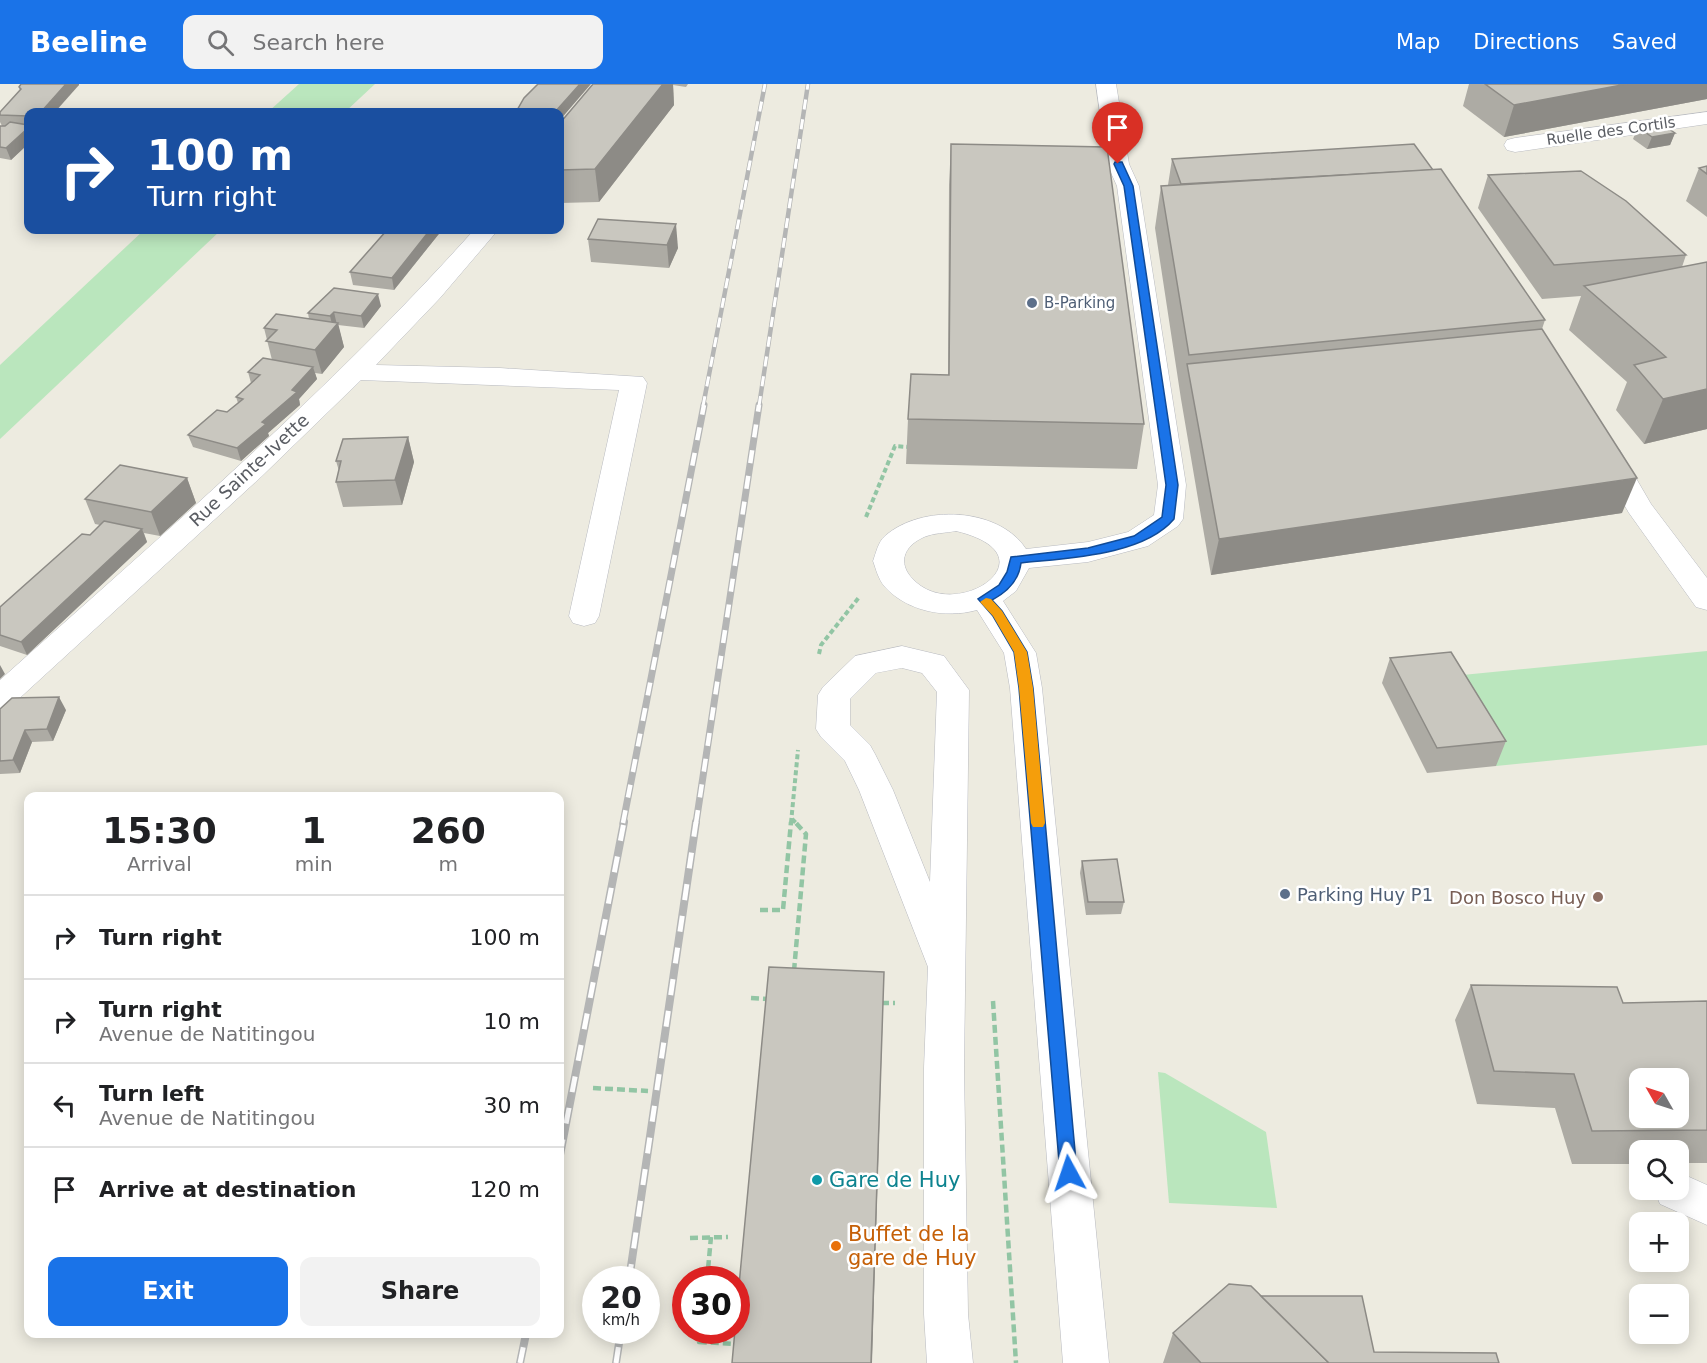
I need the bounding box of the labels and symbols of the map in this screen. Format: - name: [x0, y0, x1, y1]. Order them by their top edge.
- pin: [1092, 102, 1143, 164]
- street label: Ruelle des Cortils: [1545, 113, 1677, 149]
- place label: B-Parking: [1044, 294, 1115, 312]
- marker: B-Parking: [1025, 296, 1039, 310]
- street label: Rue Sainte-Ivette: [185, 409, 313, 531]
- place label: Parking Huy P1: [1297, 884, 1433, 905]
- marker: Parking Huy P1: [1278, 887, 1292, 901]
- place label: Don Bosco Huy: [1449, 887, 1586, 908]
- marker: Don Bosco Huy: [1591, 890, 1605, 904]
- north arrow: [1629, 1068, 1689, 1128]
- position arrow: [1037, 1141, 1101, 1205]
- place label: Gare de Huy: [829, 1168, 960, 1192]
- marker: Gare de Huy: [810, 1173, 824, 1187]
- place label: Buffet de la gare de Huy: [848, 1222, 976, 1270]
- marker: Buffet de la gare de Huy: [829, 1239, 843, 1253]
- speed limit sign: 30: [672, 1266, 750, 1344]

